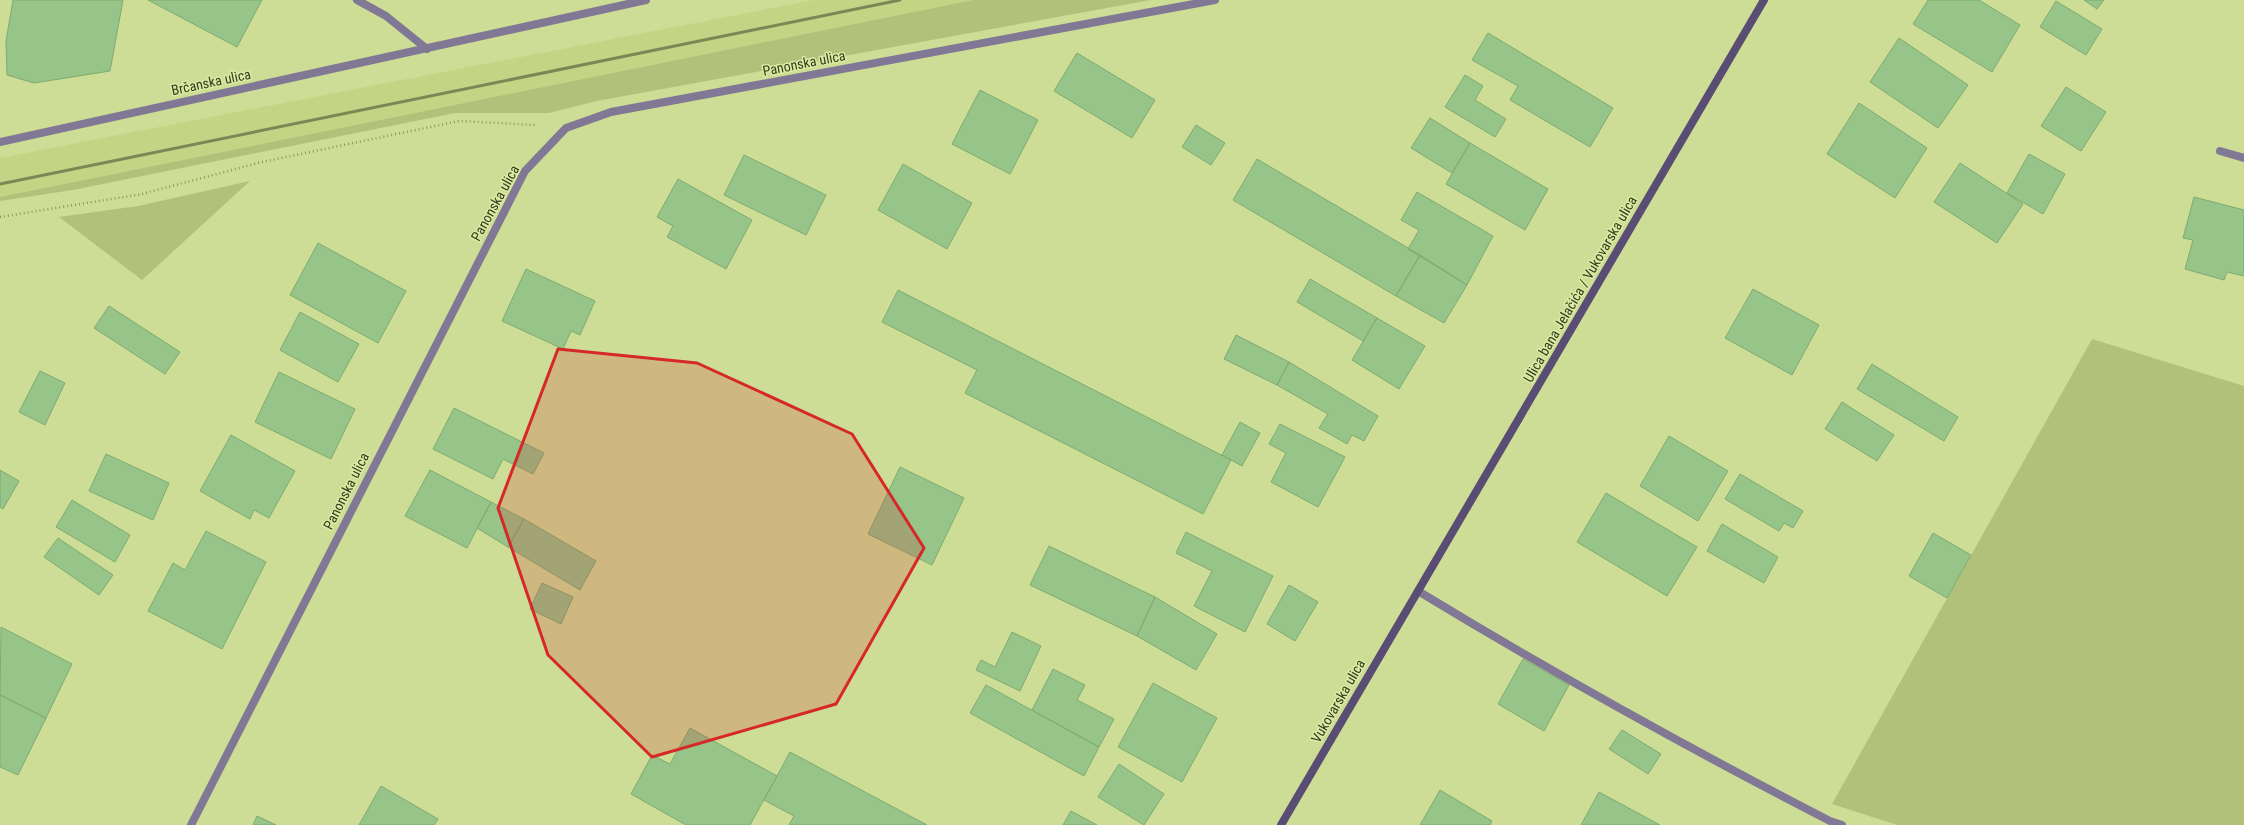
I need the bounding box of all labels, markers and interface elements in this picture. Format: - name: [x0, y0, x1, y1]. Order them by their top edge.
- street label: Panonska ulica: [761, 47, 847, 79]
- street label: Brčanska ulica: [170, 66, 252, 98]
- street label: Panonska ulica: [468, 162, 522, 244]
- street label: Ulica bana Jelačića / Vukovarska ulica: [1520, 193, 1640, 385]
- street label: Panonska ulica: [320, 450, 372, 532]
- street label: Vukovarska ulica: [1308, 657, 1368, 745]

